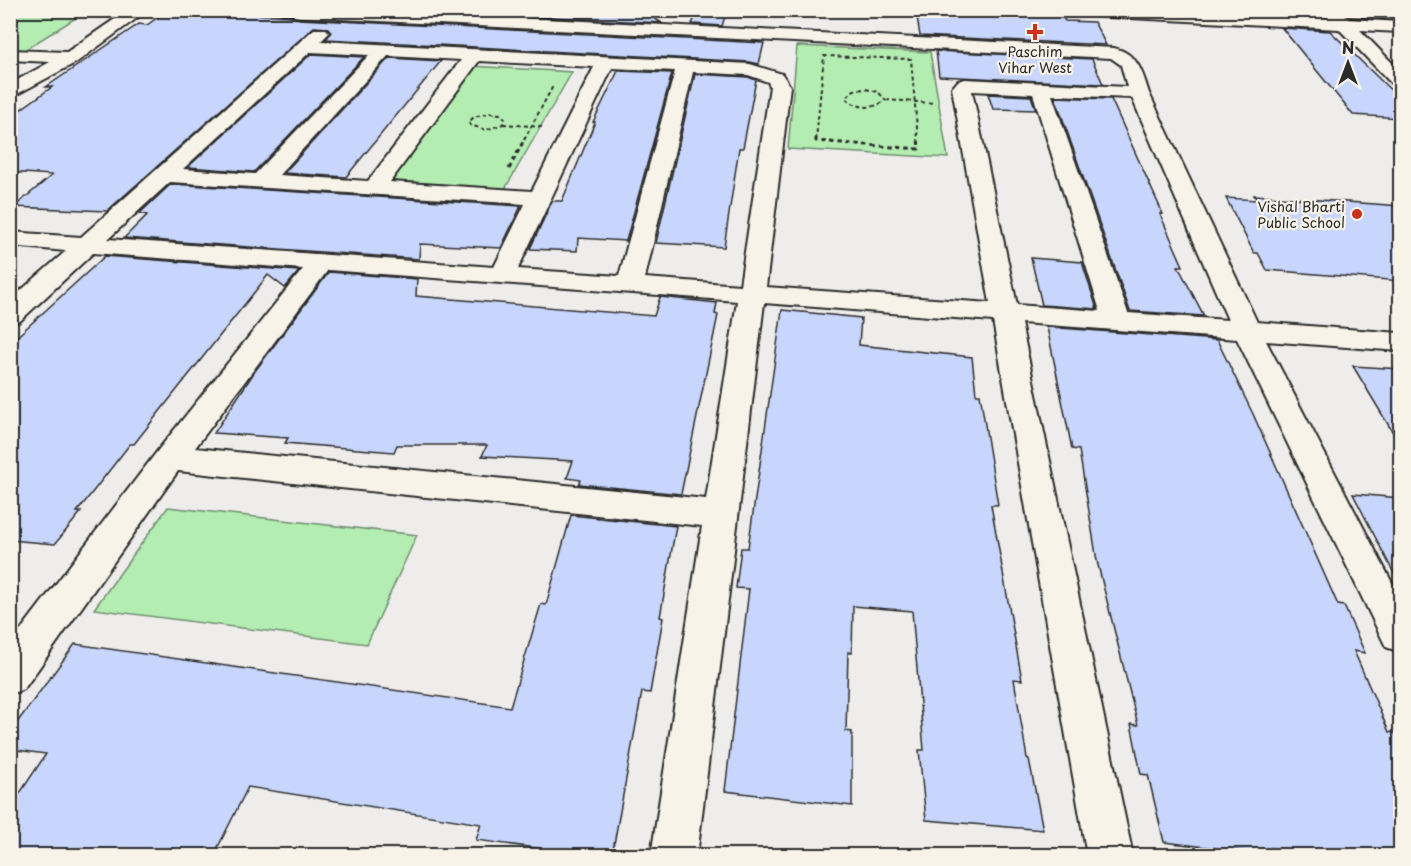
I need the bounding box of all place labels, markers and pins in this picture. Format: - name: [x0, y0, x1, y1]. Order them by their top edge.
- marker: Paschim Vihar West: [1026, 23, 1044, 41]
- place label: Paschim Vihar West: [998, 41, 1072, 78]
- place label: Vishal Bharti Public School: [1257, 196, 1345, 233]
- marker: Vishal Bharti Public School: [1350, 207, 1364, 221]

